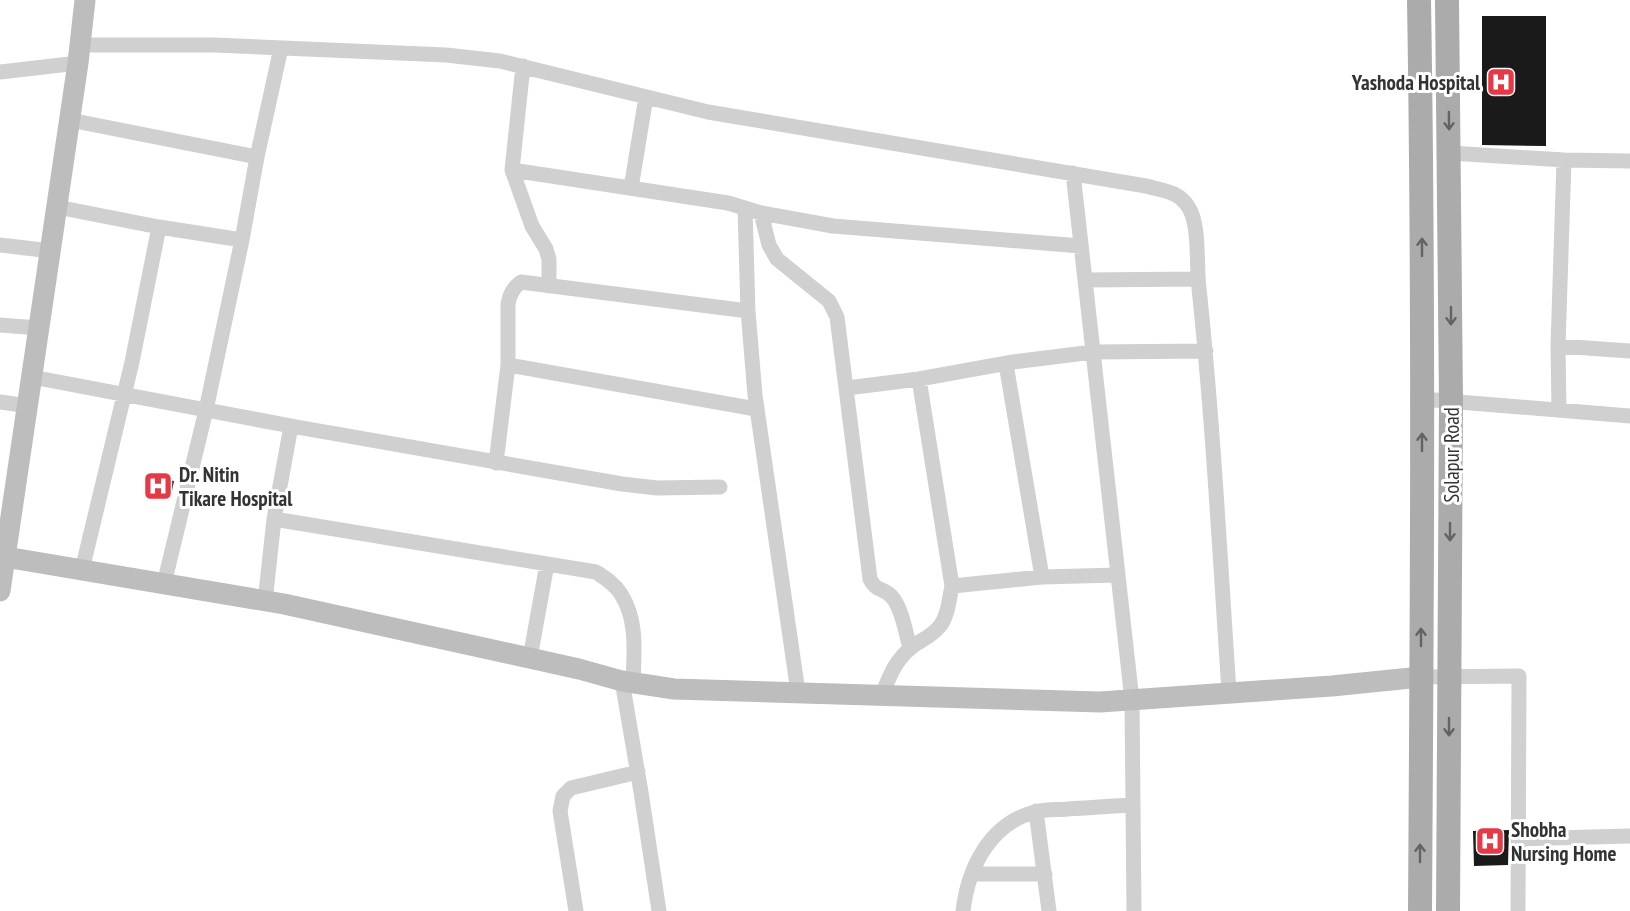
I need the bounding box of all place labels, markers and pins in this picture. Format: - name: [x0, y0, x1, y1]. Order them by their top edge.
- hospital icon: Yashoda Hospital: [1485, 66, 1517, 98]
- place label: Yashoda Hospital: [1351, 69, 1481, 96]
- place label: Dr. Nitin Tikare Hospital: [179, 461, 293, 512]
- hospital icon: Dr. Nitin Tikare Hospital: [142, 470, 174, 502]
- place label: Shobha Nursing Home: [1511, 816, 1616, 867]
- hospital icon: Shobha Nursing Home: [1474, 825, 1506, 857]

